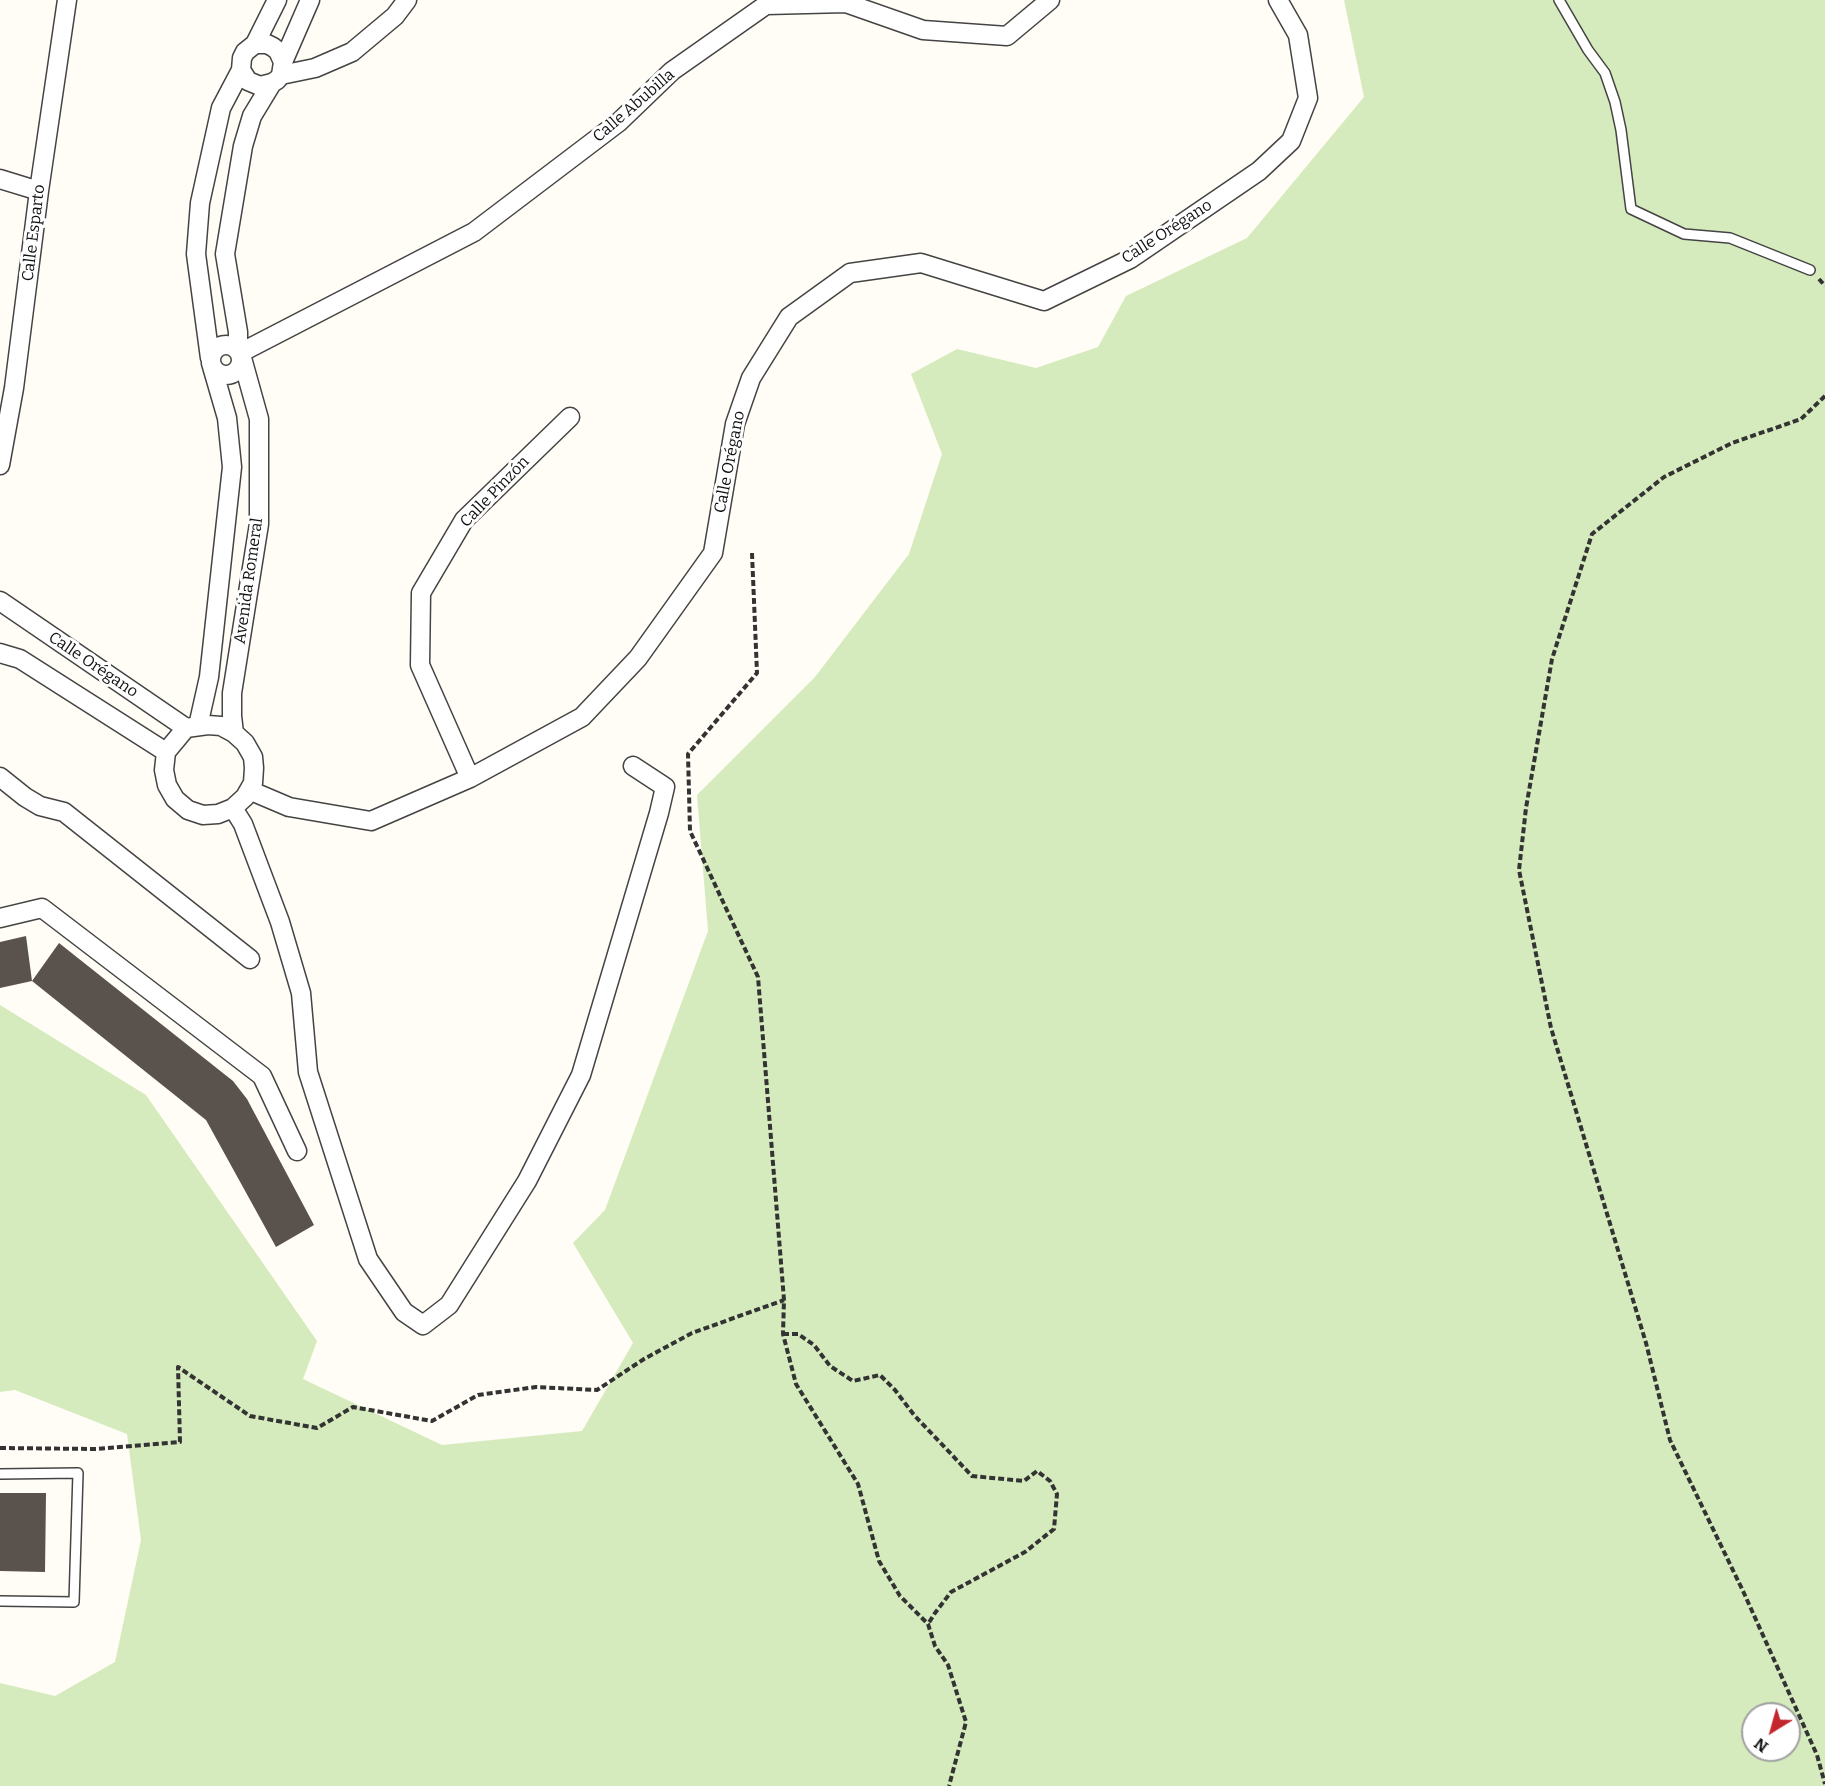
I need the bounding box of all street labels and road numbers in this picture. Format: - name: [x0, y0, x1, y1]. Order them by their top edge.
- street label: Calle Abubilla: [589, 65, 679, 147]
- street label: Calle Esparto: [19, 184, 49, 282]
- street label: Calle Orégano: [1118, 196, 1216, 268]
- street label: Calle Orégano: [711, 409, 749, 515]
- street label: Calle Pinzón: [456, 453, 534, 531]
- street label: Avenida Romeral: [231, 517, 267, 645]
- street label: Calle Orégano: [45, 628, 141, 702]

